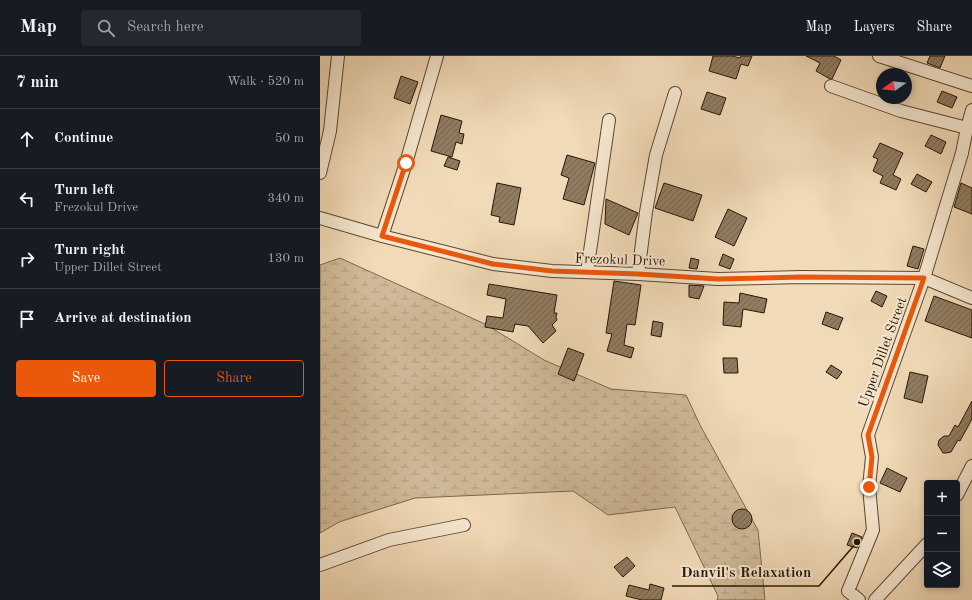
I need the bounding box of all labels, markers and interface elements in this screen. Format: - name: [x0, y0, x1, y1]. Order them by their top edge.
- search box: [81, 10, 361, 46]
- icon: search: [95, 17, 117, 39]
- text: Map: [20, 18, 57, 37]
- text: Search here: [127, 20, 204, 35]
- text: Map: [806, 20, 832, 34]
- text: Layers: [854, 20, 895, 34]
- text: Share: [917, 20, 952, 34]
- north arrow: [876, 68, 912, 104]
- text: 7 min: [16, 74, 59, 91]
- text: Walk · 520 m: [227, 75, 304, 88]
- icon: ahead: [16, 128, 38, 150]
- text: Continue: [54, 131, 113, 146]
- text: 50 m: [275, 132, 304, 145]
- route start: [397, 154, 415, 172]
- text: Turn left: [54, 183, 114, 198]
- icon: left: [16, 188, 38, 210]
- text: 340 m: [267, 192, 304, 205]
- text: Frezokul Drive: [54, 201, 138, 214]
- text: Turn right: [54, 243, 125, 258]
- icon: right: [16, 248, 38, 270]
- street label: Frezokul Drive: [574, 251, 666, 269]
- text: 130 m: [267, 252, 304, 265]
- text: Upper Dillet Street: [54, 261, 162, 274]
- street label: Upper Dillet Street: [856, 295, 909, 409]
- icon: arrive: [16, 308, 38, 330]
- text: Arrive at destination: [54, 311, 192, 326]
- button: Save: [16, 360, 156, 397]
- button: Share: [164, 360, 304, 397]
- route end: [860, 478, 878, 496]
- map controls: [924, 480, 960, 588]
- button: +: [924, 480, 960, 516]
- button: −: [924, 516, 960, 552]
- button: layers: [924, 552, 960, 588]
- callout: Danvil's Relaxation: [672, 559, 819, 586]
- text: Danvil's Relaxation: [681, 566, 811, 581]

